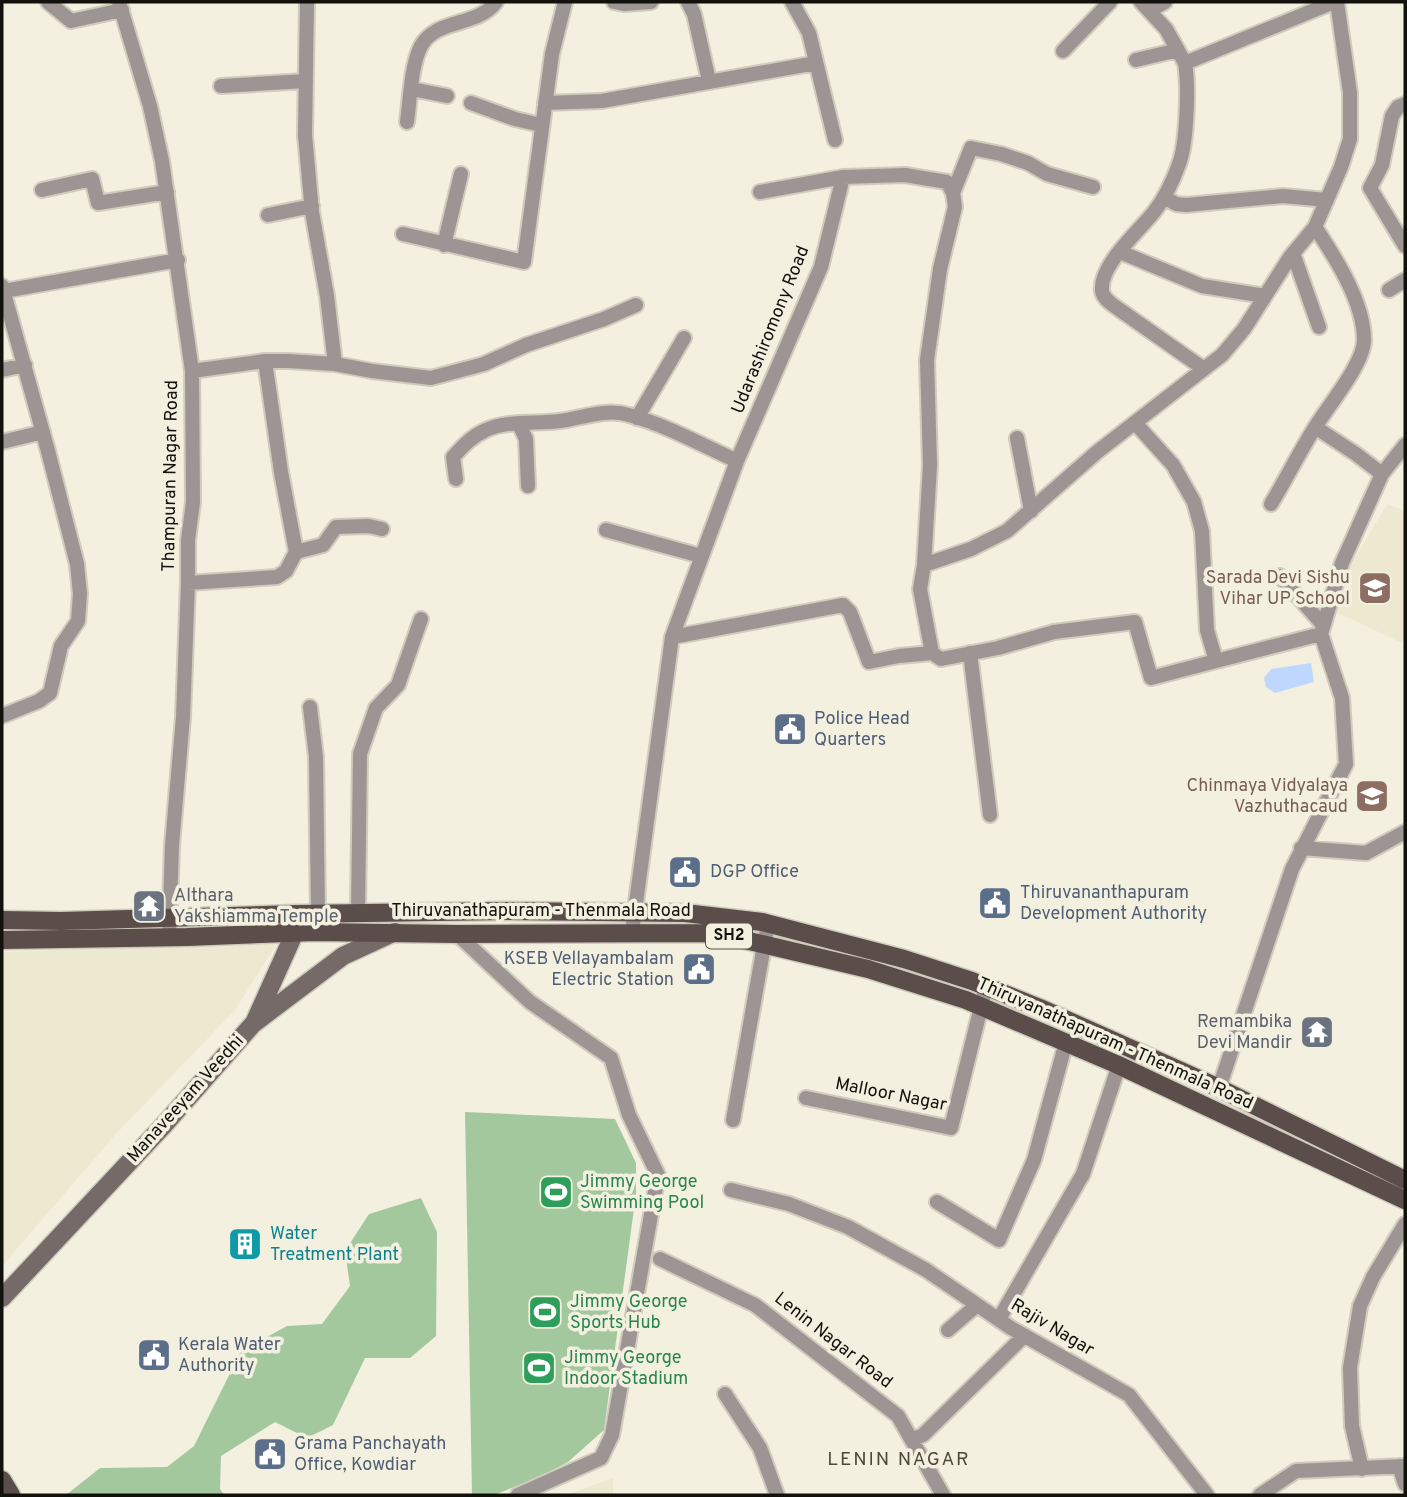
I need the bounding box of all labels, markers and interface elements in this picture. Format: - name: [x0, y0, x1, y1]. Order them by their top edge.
- street label: Udarashiromony Road: [727, 243, 815, 417]
- street label: Thampuran Nagar Road: [158, 380, 184, 572]
- place label: Sarada Devi Sishu Vihar UP School: [1206, 567, 1350, 611]
- school or university icon: Sarada Devi Sishu Vihar UP School: [1356, 569, 1394, 607]
- place label: Police Head Quarters: [814, 708, 910, 752]
- public building icon: Police Head Quarters: [771, 710, 809, 748]
- place label: Chinmaya Vidyalaya Vazhuthacaud: [1187, 775, 1348, 819]
- school or university icon: Chinmaya Vidyalaya Vazhuthacaud: [1353, 777, 1391, 815]
- public building icon: DGP Office: [666, 853, 704, 891]
- place label: DGP Office: [710, 861, 799, 884]
- place label: Thiruvananthapuram Development Authority: [1020, 882, 1207, 926]
- public building icon: Thiruvananthapuram Development Authority: [976, 884, 1014, 922]
- place label: Althara Yakshiamma Temple: [174, 885, 338, 929]
- temple icon: Althara Yakshiamma Temple: [130, 887, 168, 925]
- street label: Thiruvanathapuram - Thenmala Road: [391, 900, 691, 923]
- road number: SH2: [706, 924, 752, 948]
- place label: KSEB Vellayambalam Electric Station: [504, 948, 674, 992]
- public building icon: KSEB Vellayambalam Electric Station: [680, 950, 718, 988]
- street label: Thiruvanathapuram - Thenmala Road: [973, 973, 1257, 1115]
- place label: Remambika Devi Mandir: [1197, 1011, 1292, 1055]
- temple icon: Remambika Devi Mandir: [1298, 1013, 1336, 1051]
- street label: Manaveeyam Veedhi: [123, 1030, 249, 1168]
- street label: Malloor Nagar: [833, 1073, 949, 1117]
- place label: Jimmy George Swimming Pool: [580, 1171, 704, 1215]
- sports icon: Jimmy George Swimming Pool: [537, 1173, 575, 1211]
- place label: Water Treatment Plant: [270, 1223, 399, 1267]
- building icon: Water Treatment Plant: [226, 1225, 264, 1263]
- street label: Lenin Nagar Road: [769, 1288, 897, 1394]
- place label: Jimmy George Sports Hub: [570, 1291, 687, 1335]
- sports icon: Jimmy George Sports Hub: [526, 1293, 564, 1331]
- street label: Rajiv Nagar: [1006, 1294, 1098, 1362]
- place label: Kerala Water Authority: [178, 1334, 281, 1378]
- public building icon: Kerala Water Authority: [135, 1336, 173, 1374]
- place label: Jimmy George Indoor Stadium: [564, 1347, 688, 1391]
- sports icon: Jimmy George Indoor Stadium: [520, 1349, 558, 1387]
- place label: Grama Panchayath Office, Kowdiar: [294, 1433, 446, 1477]
- public building icon: Grama Panchayath Office, Kowdiar: [251, 1435, 289, 1473]
- district label: LENIN NAGAR: [827, 1448, 971, 1472]

